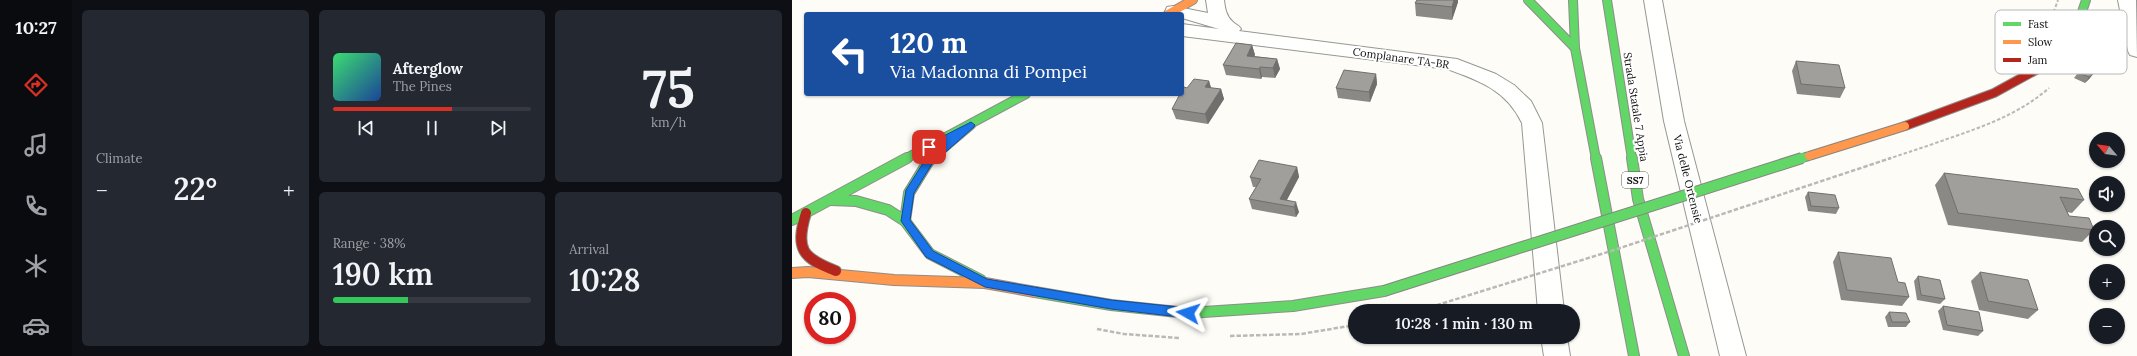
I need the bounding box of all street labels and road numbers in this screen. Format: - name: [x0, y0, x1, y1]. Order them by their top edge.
- street label: Complanare TA-BR: [1352, 44, 1450, 72]
- street label: Strada Statale 7 Appia: [1620, 51, 1652, 163]
- street label: Via delle Ortensie: [1670, 132, 1706, 225]
- road number: SS7: [1622, 172, 1648, 188]

